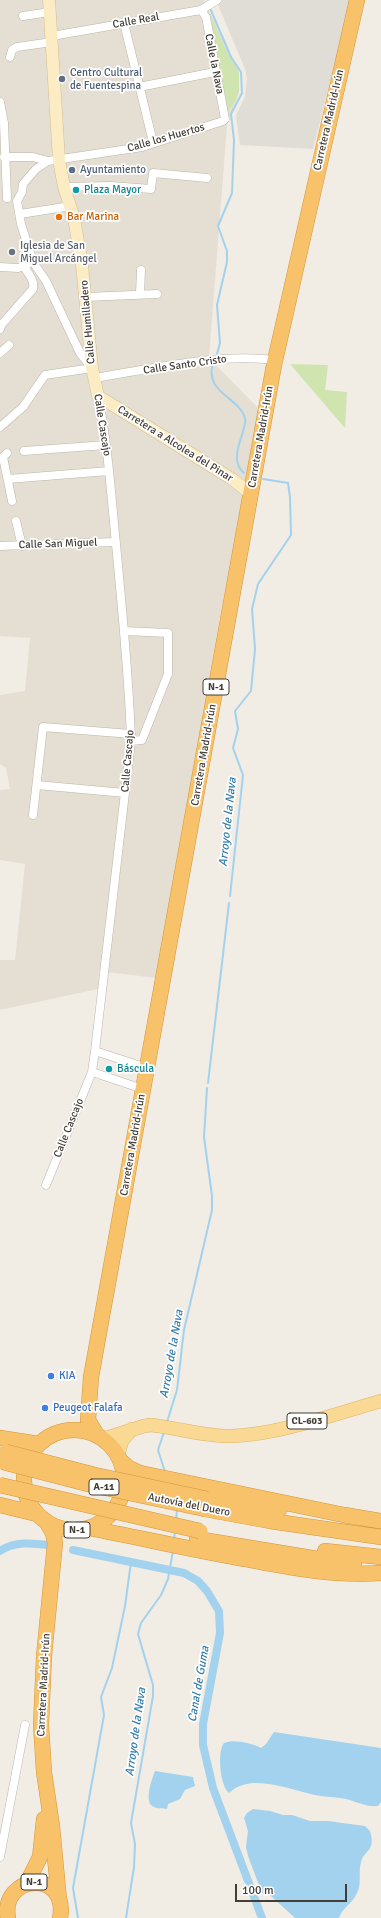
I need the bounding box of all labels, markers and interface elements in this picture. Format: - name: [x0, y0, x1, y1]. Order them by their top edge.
- street label: Calle Real: [112, 10, 160, 32]
- street label: Calle la Nava: [202, 33, 226, 95]
- place label: Centro Cultural de Fuentespina: [70, 66, 142, 92]
- street label: Carretera Madrid-Irún: [311, 68, 347, 172]
- marker: Centro Cultural de Fuentespina: [57, 74, 67, 84]
- street label: Calle los Huertos: [126, 121, 206, 155]
- place label: Ayuntamiento: [80, 163, 146, 177]
- marker: Ayuntamiento: [67, 165, 77, 175]
- place label: Plaza Mayor: [84, 183, 141, 197]
- marker: Plaza Mayor: [71, 185, 81, 195]
- place label: Bar Marina: [67, 210, 119, 224]
- marker: Bar Marina: [54, 212, 64, 222]
- place label: Iglesia de San Miguel Arcángel: [20, 239, 97, 265]
- marker: Iglesia de San Miguel Arcángel: [7, 247, 17, 257]
- street label: Calle Humilladero: [78, 279, 98, 365]
- street label: Calle Santo Cristo: [142, 353, 228, 377]
- street label: Carretera Madrid-Irún: [246, 385, 276, 489]
- street label: Calle Cascajo: [91, 393, 113, 457]
- street label: Carretera a Alcolea del Pinar: [115, 403, 235, 485]
- street label: Calle San Miguel: [18, 536, 98, 552]
- road number: N-1: [203, 679, 229, 695]
- street label: Carretera Madrid-Irún: [189, 703, 219, 807]
- street label: Calle Cascajo: [119, 729, 137, 793]
- water label: Arroyo de la Nava: [216, 777, 240, 867]
- place label: Báscula: [117, 1062, 154, 1076]
- marker: Báscula: [104, 1064, 114, 1074]
- street label: Carretera Madrid-Irún: [118, 1093, 148, 1197]
- street label: Calle Cascajo: [51, 1096, 87, 1160]
- water label: Arroyo de la Nava: [157, 1309, 187, 1399]
- place label: KIA: [59, 1369, 76, 1383]
- marker: KIA: [46, 1371, 56, 1381]
- place label: Peugeot Falafa: [53, 1401, 123, 1415]
- marker: Peugeot Falafa: [40, 1403, 50, 1413]
- road number: CL-603: [287, 1413, 327, 1429]
- road number: A-11: [89, 1479, 119, 1495]
- street label: Autovía del Duero: [147, 1491, 231, 1519]
- road number: N-1: [64, 1522, 90, 1538]
- street label: Carretera Madrid-Irún: [35, 1633, 53, 1737]
- water label: Canal de Guma: [185, 1645, 213, 1723]
- water label: Arroyo de la Nava: [123, 1687, 149, 1777]
- road number: N-1: [21, 1874, 47, 1890]
- scale bar: [237, 1876, 349, 1902]
- text: 100 m: [242, 1883, 274, 1898]

